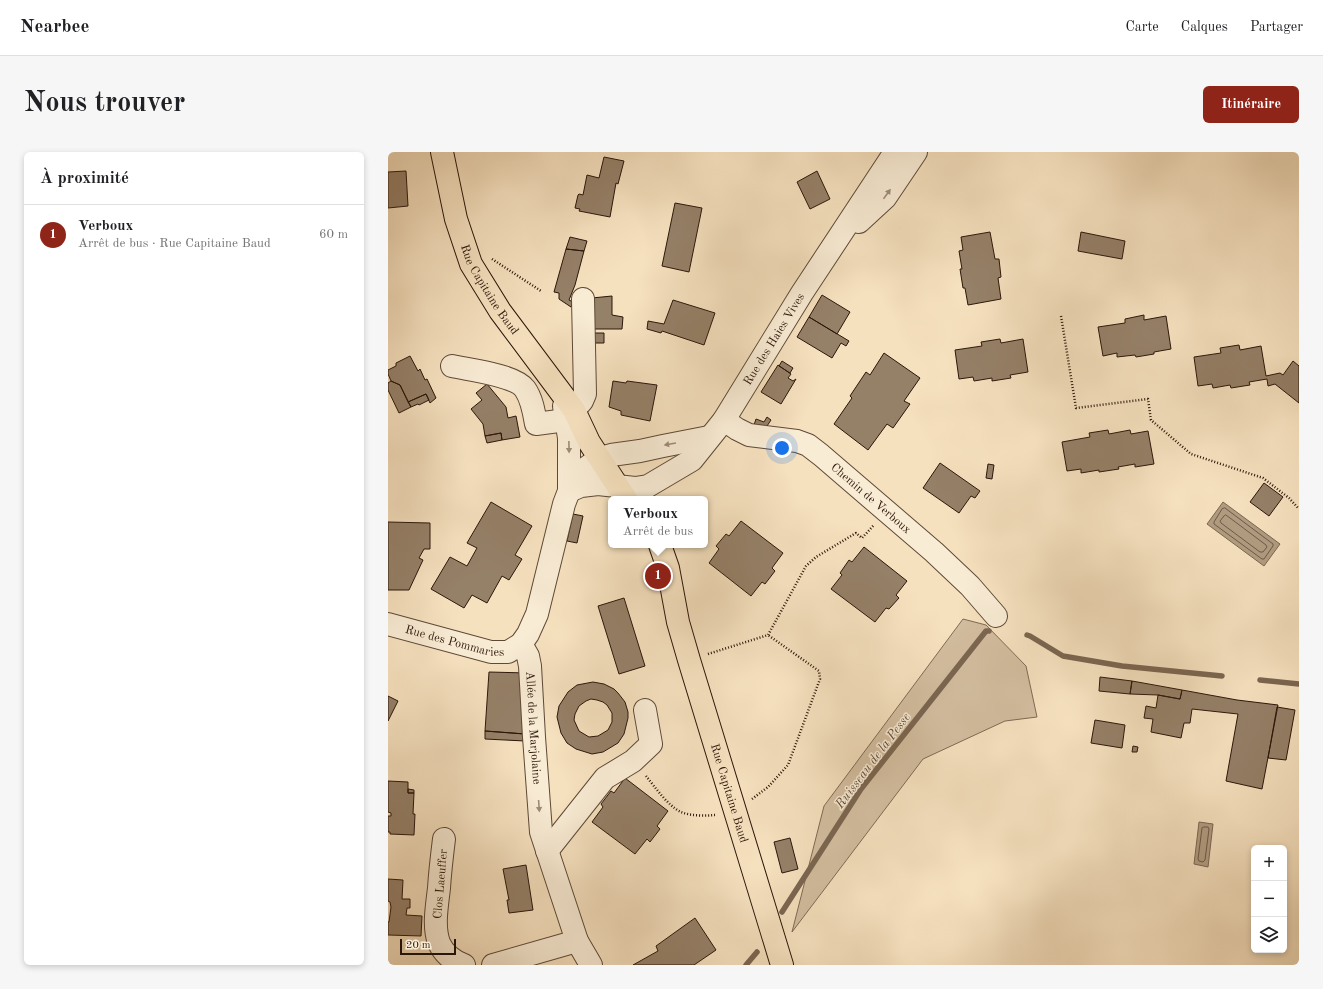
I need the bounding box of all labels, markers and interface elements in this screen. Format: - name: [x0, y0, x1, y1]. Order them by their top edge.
- text: Nearbee: [20, 18, 89, 37]
- text: Carte: [1125, 20, 1159, 34]
- text: Calques: [1181, 20, 1228, 34]
- text: Partager: [1250, 20, 1303, 34]
- button: Itinéraire: [1203, 86, 1299, 123]
- text: Nous trouver: [24, 90, 185, 118]
- text: À proximité: [40, 170, 129, 187]
- one-way arrow: [883, 189, 891, 200]
- text: Verboux: [78, 219, 133, 234]
- text: 1: [49, 228, 57, 241]
- text: 60 m: [319, 228, 348, 241]
- text: Arrêt de bus · Rue Capitaine Baud: [78, 237, 271, 250]
- street label: Rue Capitaine Baud: [458, 243, 520, 337]
- street label: Rue des Haies Vives: [742, 291, 807, 388]
- your location: [772, 438, 792, 458]
- one-way arrow: [566, 441, 572, 454]
- one-way arrow: [664, 442, 677, 448]
- street label: Chemin de Verboux: [828, 461, 913, 536]
- popup: [608, 496, 708, 548]
- text: Verboux: [623, 507, 678, 522]
- text: Arrêt de bus: [623, 525, 693, 538]
- pin: 1: [645, 561, 671, 591]
- street label: Rue des Pommaries: [404, 624, 504, 659]
- street label: Allée de la Marjolaine: [523, 671, 542, 785]
- water label: Ruisseau de la Pesse: [833, 711, 913, 812]
- street label: Rue Capitaine Baud: [708, 742, 749, 844]
- one-way arrow: [536, 800, 542, 812]
- map controls: [1251, 845, 1287, 953]
- button: +: [1251, 845, 1287, 881]
- street label: Clos Laeuffer: [432, 849, 450, 920]
- button: −: [1251, 881, 1287, 917]
- button: layers: [1251, 917, 1287, 953]
- scale bar: [400, 937, 456, 956]
- text: 20 m: [406, 940, 431, 951]

